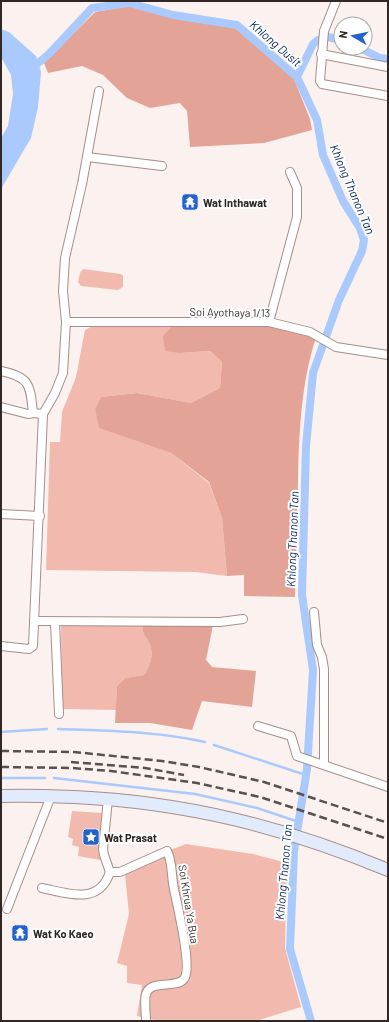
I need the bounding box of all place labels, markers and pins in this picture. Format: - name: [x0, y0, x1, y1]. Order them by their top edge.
- temple icon: Wat Inthawat: [180, 192, 200, 212]
- place label: Wat Inthawat: [203, 196, 267, 209]
- place icon: Wat Prasat: [81, 827, 101, 847]
- place label: Wat Prasat: [104, 831, 157, 844]
- temple icon: Wat Ko Kaeo: [10, 923, 30, 943]
- place label: Wat Ko Kaeo: [33, 927, 94, 940]

